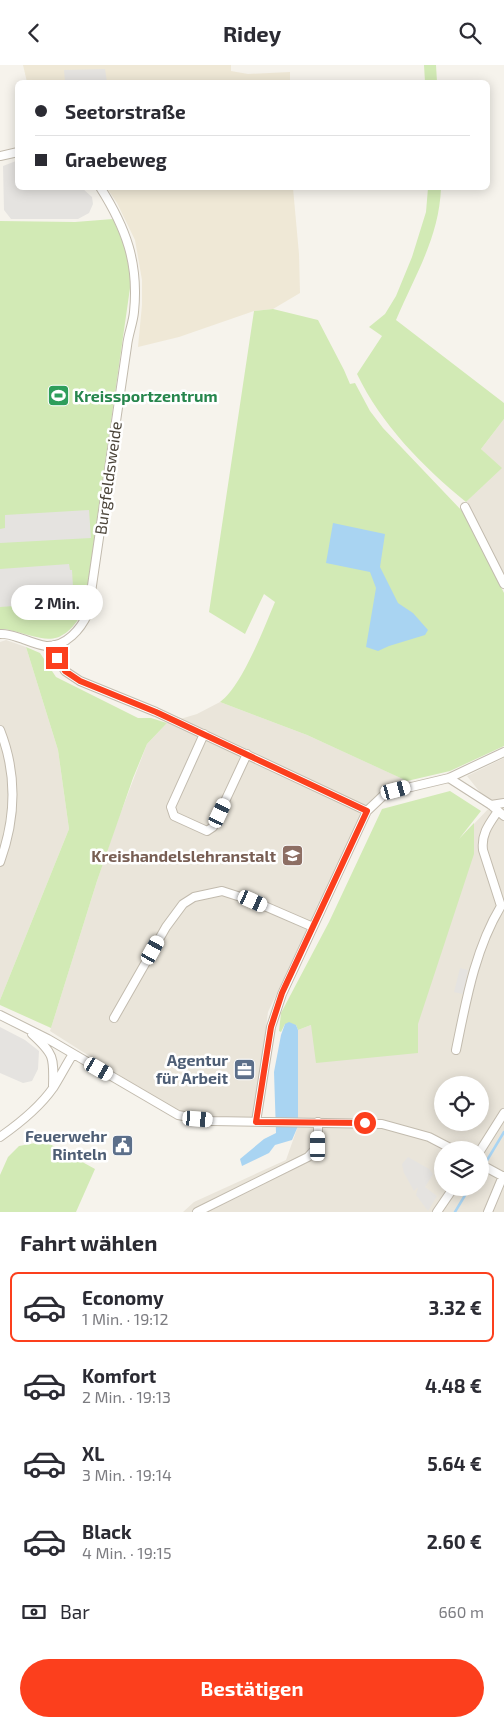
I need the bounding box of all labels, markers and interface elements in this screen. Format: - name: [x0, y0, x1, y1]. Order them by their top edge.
- icon: back: [20, 19, 48, 47]
- icon: search: [456, 19, 484, 47]
- text: Ridey: [223, 20, 281, 46]
- text: Seetorstraße: [65, 100, 186, 123]
- text: Graebeweg: [65, 148, 167, 171]
- sports icon: Kreissportzentrum: [46, 384, 70, 408]
- place label: Kreissportzentrum: [74, 386, 218, 405]
- street label: Burgfeldsweide: [90, 420, 125, 536]
- callout: 2 Min.: [11, 585, 103, 621]
- text: 2 Min.: [34, 593, 80, 612]
- route end: [46, 647, 68, 669]
- car: [379, 779, 412, 801]
- car: [206, 796, 233, 830]
- school or university icon: Kreishandelslehranstalt: [280, 844, 304, 868]
- place label: Kreishandelslehranstalt: [91, 846, 276, 865]
- car: [236, 888, 269, 914]
- car: [139, 933, 166, 967]
- place label: Agentur für Arbeit: [156, 1050, 228, 1087]
- car: [82, 1055, 115, 1083]
- office icon: Agentur für Arbeit: [232, 1057, 256, 1081]
- map controls: [434, 1076, 489, 1196]
- button: locate: [434, 1076, 489, 1131]
- car: [182, 1110, 213, 1128]
- route start: [354, 1112, 376, 1134]
- place label: Feuerwehr Rinteln: [25, 1126, 107, 1163]
- car: [310, 1131, 325, 1161]
- public building icon: Feuerwehr Rinteln: [111, 1133, 135, 1157]
- button: layers: [434, 1141, 489, 1196]
- text: Fahrt wählen: [20, 1229, 158, 1255]
- icon: car: [22, 1285, 67, 1330]
- text: Economy: [82, 1286, 164, 1309]
- text: 3.32 €: [428, 1296, 482, 1319]
- text: 1 Min. · 19:12: [82, 1309, 168, 1328]
- icon: car: [22, 1363, 67, 1408]
- text: Komfort: [82, 1364, 156, 1387]
- text: 4.48 €: [425, 1374, 482, 1397]
- text: 2 Min. · 19:13: [82, 1387, 171, 1406]
- icon: car: [22, 1441, 67, 1486]
- text: XL: [82, 1442, 104, 1465]
- text: 5.64 €: [427, 1452, 482, 1475]
- text: 3 Min. · 19:14: [82, 1465, 172, 1484]
- icon: car: [22, 1519, 67, 1564]
- text: Black: [82, 1520, 132, 1543]
- text: 2.60 €: [427, 1530, 482, 1553]
- text: 4 Min. · 19:15: [82, 1543, 172, 1562]
- icon: cash: [20, 1598, 48, 1626]
- text: Bar: [60, 1600, 90, 1623]
- text: 660 m: [438, 1602, 484, 1621]
- button: Bestätigen: [20, 1659, 484, 1717]

